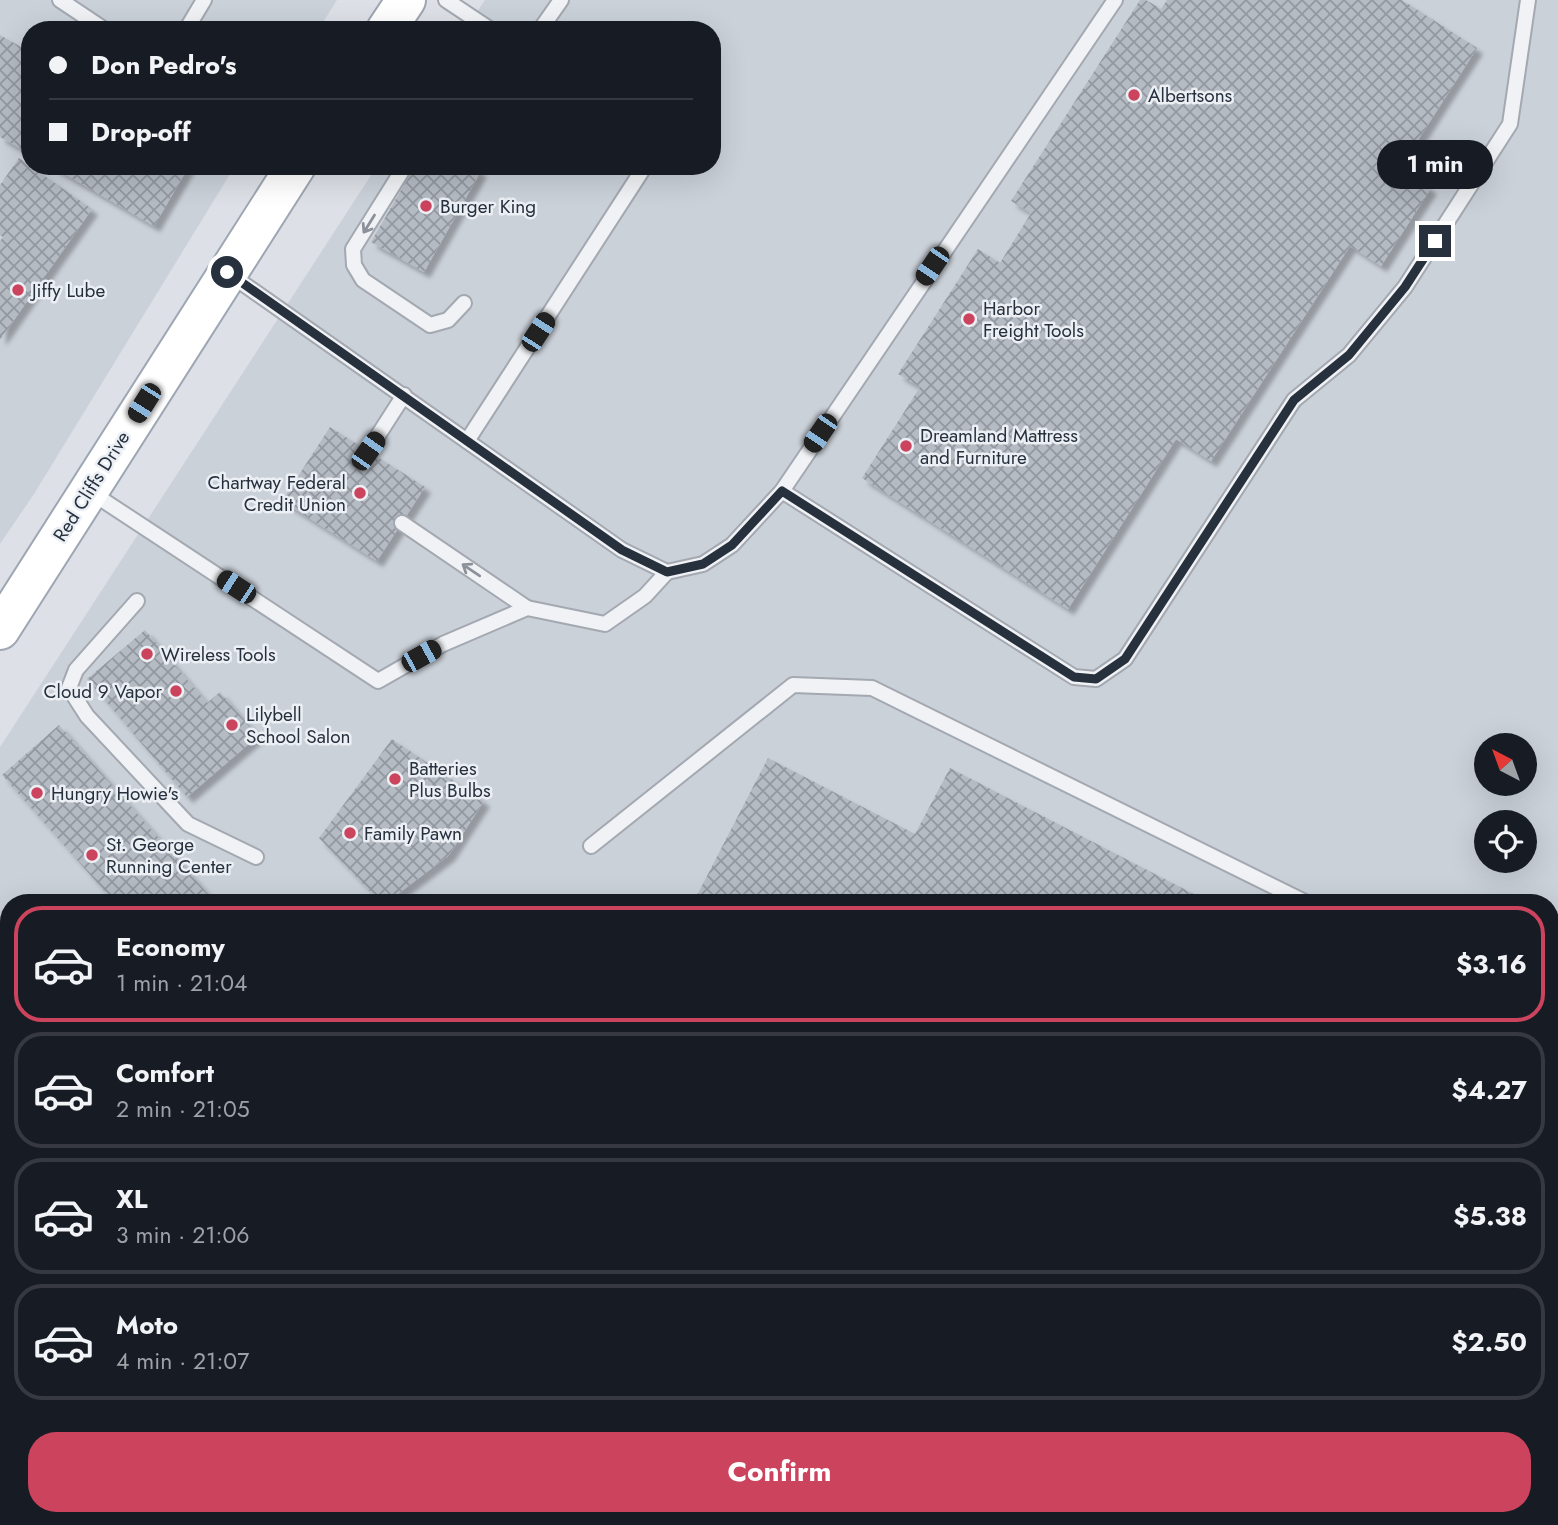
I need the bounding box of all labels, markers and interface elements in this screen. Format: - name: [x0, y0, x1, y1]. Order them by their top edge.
- text: Don Pedro's: [91, 46, 237, 84]
- place label: Albertsons: [1148, 82, 1233, 109]
- marker: Albertsons: [1126, 87, 1142, 103]
- text: Drop-off: [91, 113, 191, 151]
- callout: 1 min: [1377, 140, 1493, 188]
- text: 1 min: [1406, 147, 1464, 181]
- place label: Burger King: [440, 193, 536, 220]
- marker: Burger King: [418, 198, 434, 214]
- one-way arrow: [361, 214, 376, 233]
- route end: [1419, 225, 1451, 257]
- car: [912, 243, 953, 289]
- route start: [211, 256, 243, 288]
- place label: Jiffy Lube: [29, 277, 105, 304]
- marker: Jiffy Lube: [10, 282, 26, 298]
- place label: Harbor Freight Tools: [983, 295, 1084, 344]
- car: [518, 309, 559, 355]
- marker: Harbor Freight Tools: [961, 311, 977, 327]
- car: [124, 380, 165, 426]
- car: [800, 410, 841, 456]
- place label: Dreamland Mattress and Furniture: [920, 422, 1078, 471]
- street label: Red Cliffs Drive: [47, 426, 136, 547]
- car: [348, 428, 389, 474]
- marker: Dreamland Mattress and Furniture: [898, 438, 914, 454]
- place label: Chartway Federal Credit Union: [207, 469, 346, 518]
- marker: Chartway Federal Credit Union: [352, 485, 368, 501]
- one-way arrow: [462, 563, 481, 577]
- car: [213, 567, 260, 607]
- car: [398, 637, 445, 675]
- place label: Wireless Tools: [161, 641, 276, 668]
- marker: Wireless Tools: [139, 646, 155, 662]
- place label: Cloud 9 Vapor: [44, 678, 162, 705]
- marker: Cloud 9 Vapor: [168, 683, 184, 699]
- place label: Lilybell School Salon: [246, 701, 351, 750]
- marker: Lilybell School Salon: [224, 717, 240, 733]
- north arrow: [1474, 733, 1536, 796]
- map controls: [1474, 733, 1537, 873]
- place label: Batteries Plus Bulbs: [409, 755, 491, 804]
- marker: Batteries Plus Bulbs: [387, 771, 403, 787]
- place label: Hungry Howie's: [51, 780, 179, 807]
- marker: Hungry Howie's: [29, 785, 45, 801]
- button: locate: [1474, 810, 1537, 873]
- place label: Family Pawn: [364, 820, 462, 847]
- marker: Family Pawn: [342, 825, 358, 841]
- place label: St. George Running Center: [106, 831, 232, 880]
- marker: St. George Running Center: [84, 847, 100, 863]
- text: Economy: [116, 928, 225, 966]
- icon: car: [32, 933, 95, 996]
- text: $3.16: [1456, 945, 1527, 983]
- text: 1 min · 21:04: [116, 966, 248, 1000]
- text: Comfort: [116, 1054, 214, 1092]
- icon: car: [32, 1059, 95, 1122]
- text: $4.27: [1452, 1071, 1527, 1109]
- text: 2 min · 21:05: [116, 1092, 250, 1126]
- text: XL: [116, 1180, 148, 1218]
- icon: car: [32, 1185, 95, 1248]
- text: $5.38: [1453, 1197, 1527, 1235]
- text: 3 min · 21:06: [116, 1218, 250, 1252]
- text: Moto: [116, 1306, 178, 1344]
- icon: car: [32, 1311, 95, 1374]
- text: $2.50: [1451, 1323, 1527, 1361]
- text: 4 min · 21:07: [116, 1344, 249, 1378]
- button: Confirm: [28, 1432, 1531, 1512]

